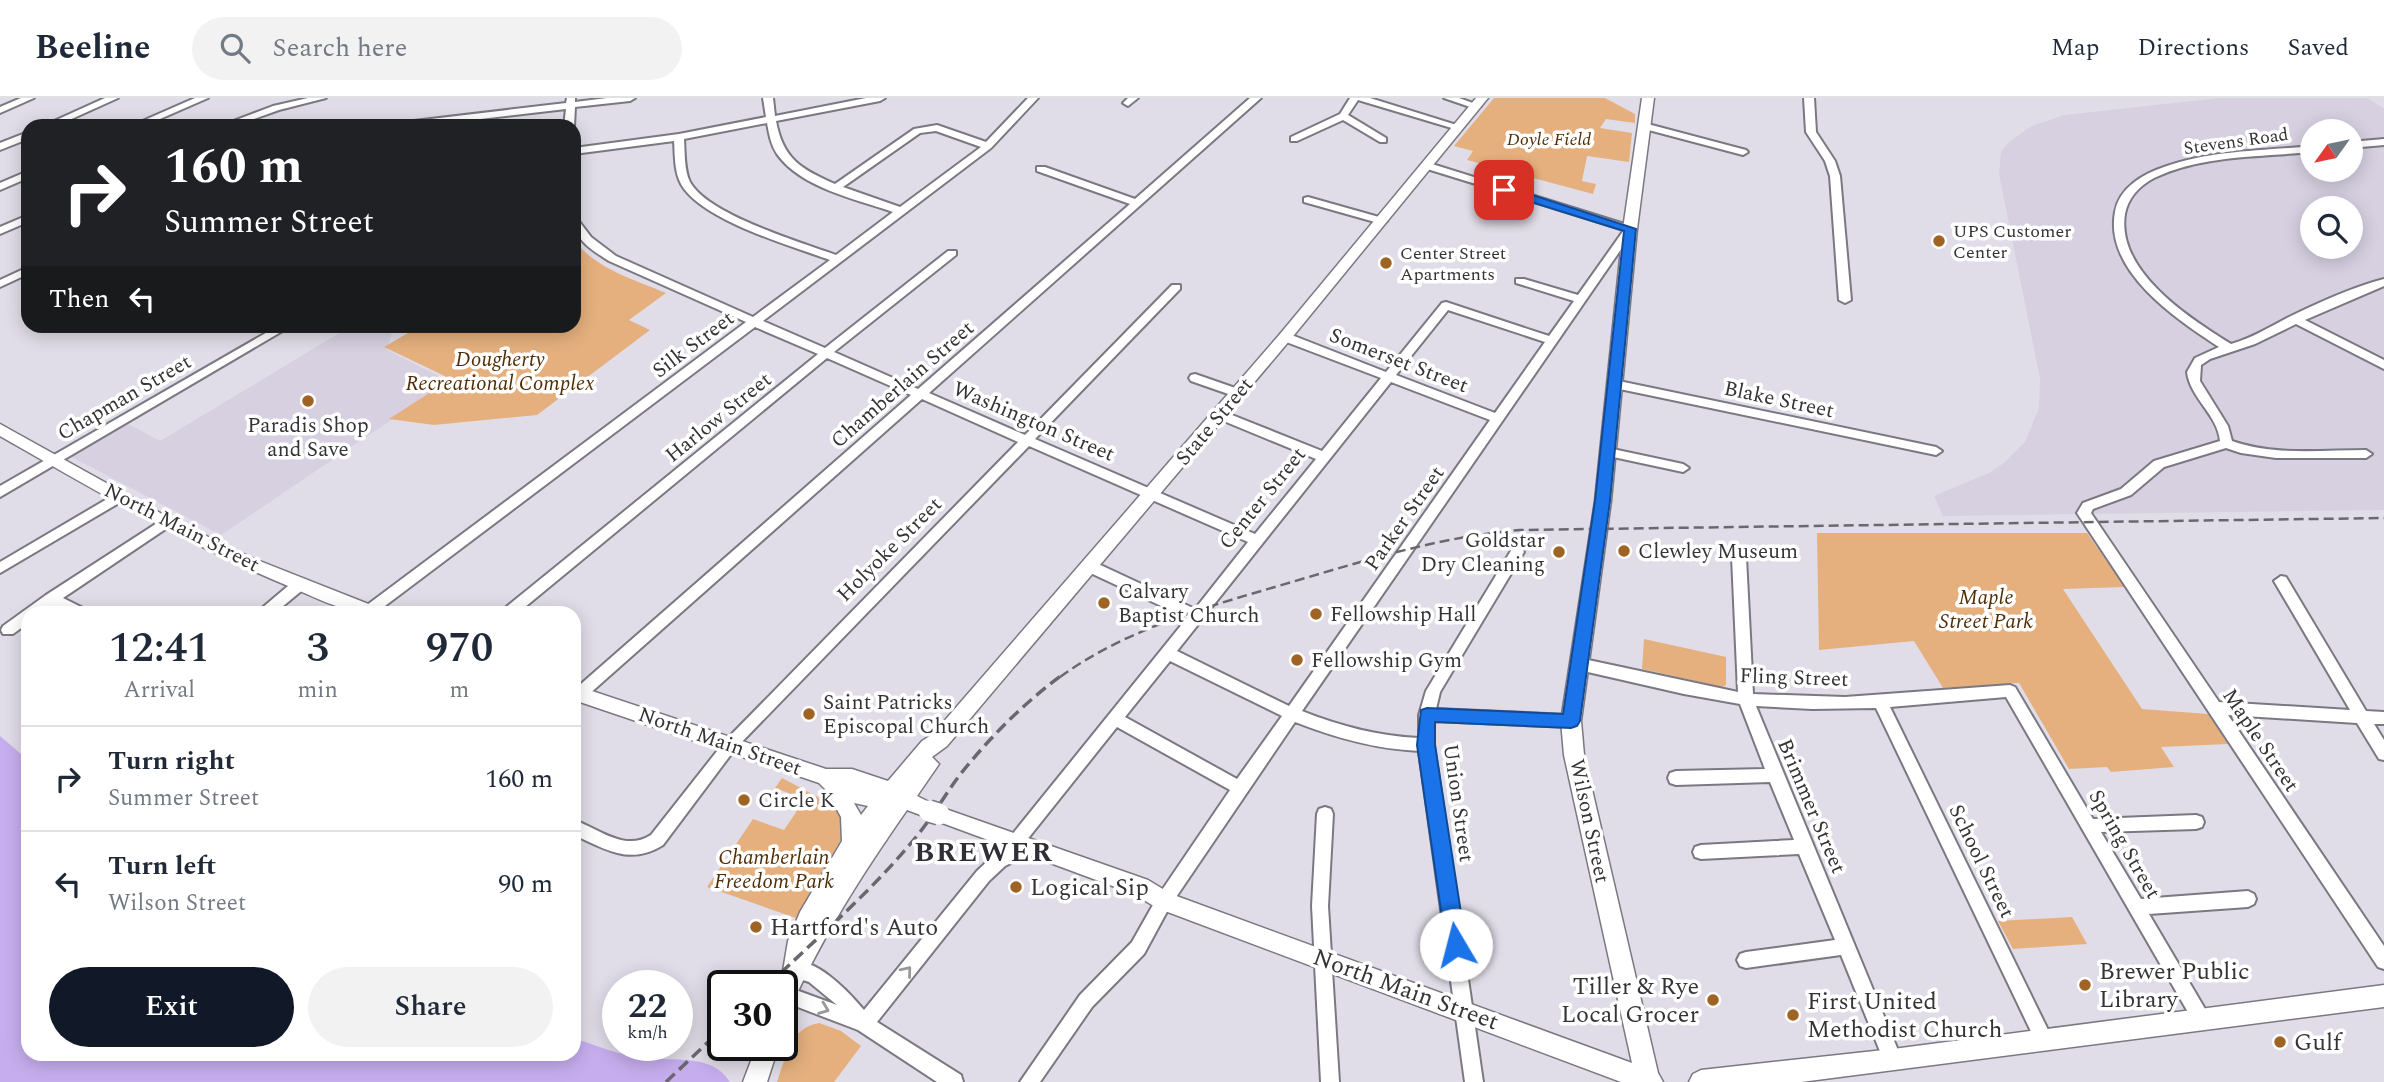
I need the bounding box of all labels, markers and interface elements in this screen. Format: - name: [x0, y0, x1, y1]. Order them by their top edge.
- search box: [192, 17, 682, 80]
- text: Beeline: [35, 23, 150, 73]
- text: Search here: [272, 28, 407, 68]
- icon: search: [216, 29, 254, 67]
- text: Map: [2051, 30, 2099, 66]
- text: Directions: [2137, 30, 2249, 66]
- text: Saved: [2287, 30, 2349, 66]
- north arrow: [2300, 119, 2362, 182]
- map controls: [2300, 119, 2363, 259]
- street label: Stevens Road: [2182, 121, 2290, 162]
- park label: Doyle Field: [1507, 126, 1591, 153]
- text: 160 m: [164, 130, 303, 205]
- icon: right: [49, 147, 140, 238]
- pin: [1474, 160, 1534, 220]
- icon: arrive: [1485, 171, 1523, 209]
- button: search: [2300, 196, 2363, 259]
- text: Summer Street: [164, 198, 374, 247]
- place label: UPS Customer Center: [1953, 218, 2071, 266]
- marker: UPS Customer Center: [1931, 233, 1947, 249]
- place label: Center Street Apartments: [1400, 240, 1506, 288]
- marker: Center Street Apartments: [1378, 255, 1394, 271]
- text: Then: [49, 279, 109, 319]
- icon: left: [123, 280, 161, 318]
- street label: Silk Street: [646, 303, 742, 386]
- street label: Chamberlain Street: [824, 313, 982, 456]
- street label: Somerset Street: [1325, 320, 1473, 402]
- park label: Dougherty Recreational Complex: [405, 344, 595, 400]
- street label: Chapman Street: [51, 346, 198, 449]
- street label: Harlow Street: [658, 365, 779, 471]
- street label: State Street: [1168, 370, 1261, 473]
- street label: Washington Street: [948, 373, 1120, 470]
- street label: Blake Street: [1721, 373, 1837, 427]
- marker: Paradis Shop and Save: [300, 393, 316, 409]
- place label: Paradis Shop and Save: [247, 410, 369, 466]
- street label: Center Street: [1211, 440, 1314, 557]
- street label: Parker Street: [1357, 460, 1453, 578]
- street label: North Main Street: [98, 475, 265, 581]
- street label: Holyoke Street: [830, 490, 950, 610]
- place label: Goldstar Dry Cleaning: [1421, 525, 1545, 581]
- place label: Clewley Museum: [1638, 536, 1798, 568]
- marker: Clewley Museum: [1616, 543, 1632, 559]
- marker: Goldstar Dry Cleaning: [1551, 544, 1567, 560]
- place label: Calvary Baptist Church: [1118, 576, 1259, 632]
- park label: Maple Street Park: [1939, 582, 2033, 638]
- marker: Calvary Baptist Church: [1096, 595, 1112, 611]
- place label: Fellowship Hall: [1330, 599, 1476, 631]
- marker: Fellowship Hall: [1308, 606, 1324, 622]
- text: 12:41: [109, 617, 210, 680]
- text: 3: [306, 617, 329, 680]
- text: 970: [426, 617, 493, 680]
- place label: Fellowship Gym: [1311, 645, 1462, 677]
- marker: Fellowship Gym: [1289, 652, 1305, 668]
- street label: Fling Street: [1739, 660, 1849, 696]
- text: Arrival: [123, 673, 195, 708]
- text: min: [298, 673, 338, 708]
- text: m: [450, 673, 469, 708]
- street label: Maple Street: [2214, 682, 2307, 799]
- place label: Saint Patricks Episcopal Church: [823, 687, 989, 743]
- street label: North Main Street: [634, 699, 806, 785]
- marker: Saint Patricks Episcopal Church: [801, 706, 817, 722]
- street label: Brimmer Street: [1768, 734, 1854, 879]
- text: Turn right: [108, 741, 235, 781]
- street label: Union Street: [1434, 742, 1482, 864]
- street label: Wilson Street: [1560, 756, 1618, 886]
- text: 160 m: [485, 759, 553, 799]
- icon: right: [49, 760, 87, 798]
- text: Summer Street: [108, 781, 259, 816]
- street label: Spring Street: [2080, 784, 2168, 905]
- place label: Circle K: [758, 785, 835, 817]
- marker: Circle K: [736, 792, 752, 808]
- street label: School Street: [1940, 799, 2022, 924]
- district label: BREWER: [914, 831, 1054, 874]
- park label: Chamberlain Freedom Park: [714, 842, 834, 898]
- text: Turn left: [108, 846, 216, 886]
- text: 90 m: [498, 864, 553, 904]
- icon: left: [49, 865, 87, 903]
- place label: Logical Sip: [1030, 870, 1149, 906]
- marker: Logical Sip: [1008, 879, 1024, 895]
- text: Wilson Street: [108, 886, 246, 921]
- position arrow: [1419, 908, 1493, 982]
- place label: Hartford's Auto: [770, 910, 938, 946]
- marker: Hartford's Auto: [748, 919, 764, 935]
- street label: North Main Street: [1308, 940, 1504, 1040]
- place label: Brewer Public Library: [2099, 954, 2249, 1018]
- one-way arrow: [898, 966, 911, 978]
- button: Exit: [49, 967, 294, 1047]
- button: Share: [308, 967, 553, 1047]
- place label: Tiller & Rye Local Grocer: [1561, 969, 1699, 1033]
- speed limit sign: 30: [707, 970, 798, 1061]
- marker: Brewer Public Library: [2077, 977, 2093, 993]
- text: 22: [628, 980, 667, 1033]
- place label: First United Methodist Church: [1807, 984, 2003, 1048]
- marker: Tiller & Rye Local Grocer: [1705, 992, 1721, 1008]
- one-way arrow: [818, 1000, 830, 1014]
- marker: First United Methodist Church: [1785, 1007, 1801, 1023]
- text: km/h: [627, 1019, 668, 1046]
- place label: Gulf: [2294, 1025, 2343, 1061]
- marker: Gulf: [2272, 1034, 2288, 1050]

